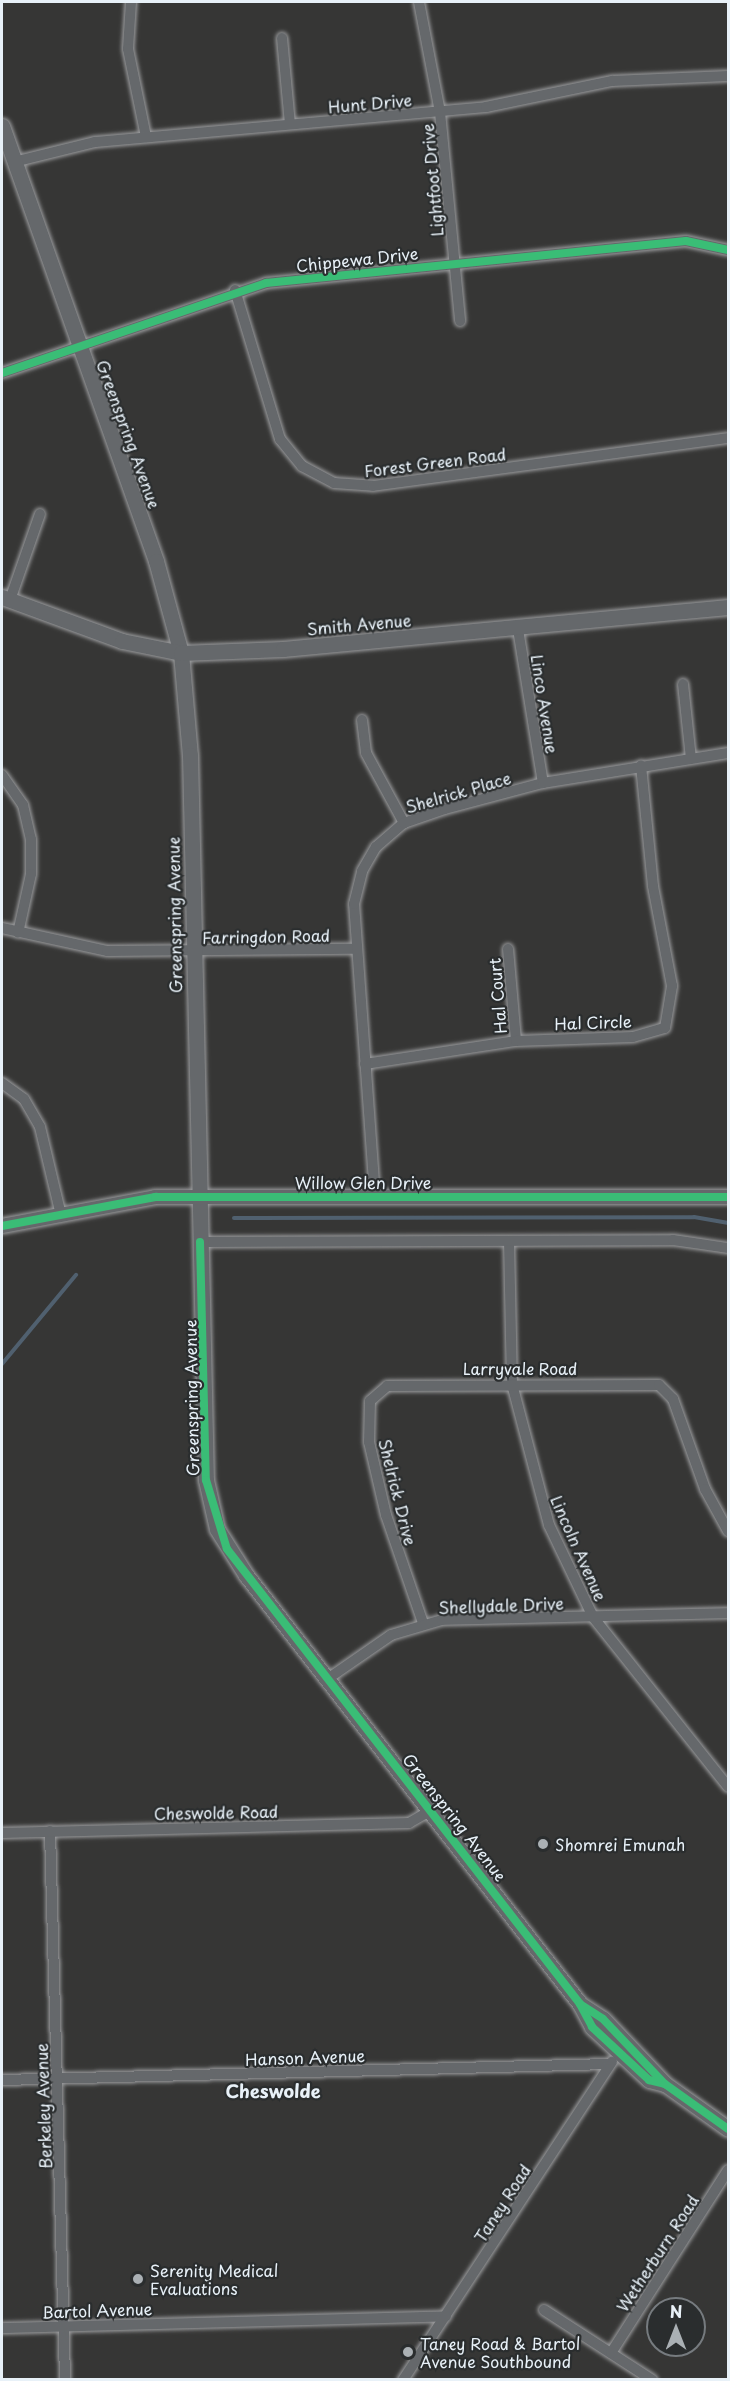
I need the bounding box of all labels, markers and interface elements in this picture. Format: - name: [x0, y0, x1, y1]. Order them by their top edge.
- street label: Hunt Drive: [327, 90, 413, 116]
- street label: Lightfoot Drive: [417, 122, 447, 238]
- street label: Chippewa Drive: [295, 243, 419, 275]
- street label: Greenspring Avenue: [93, 358, 165, 510]
- street label: Forest Green Road: [362, 444, 508, 480]
- street label: Smith Avenue: [306, 610, 412, 638]
- street label: Linco Avenue: [528, 654, 562, 754]
- street label: Shelrick Place: [403, 768, 513, 816]
- street label: Greenspring Avenue: [163, 837, 185, 993]
- street label: Farringdon Road: [202, 925, 330, 947]
- street label: Hal Court: [484, 957, 510, 1035]
- street label: Hal Circle: [554, 1011, 632, 1033]
- street label: Willow Glen Drive: [294, 1172, 432, 1192]
- street label: Greenspring Avenue: [180, 1320, 202, 1476]
- street label: Larryvale Road: [462, 1358, 578, 1378]
- street label: Shelrick Drive: [376, 1437, 420, 1547]
- street label: Lincoln Avenue: [547, 1492, 611, 1604]
- street label: Shellydale Drive: [438, 1593, 564, 1617]
- street label: Greenspring Avenue: [400, 1750, 510, 1884]
- street label: Cheswolde Road: [154, 1801, 278, 1823]
- place label: Shomrei Emunah: [555, 1834, 685, 1854]
- marker: Shomrei Emunah: [536, 1837, 550, 1851]
- street label: Berkeley Avenue: [31, 2043, 55, 2169]
- street label: Hanson Avenue: [246, 2045, 364, 2069]
- district label: Cheswolde: [225, 2080, 321, 2102]
- street label: Taney Road: [469, 2160, 535, 2246]
- street label: Wetherburn Road: [612, 2191, 702, 2315]
- place label: Serenity Medical Evaluations: [150, 2260, 279, 2298]
- marker: Serenity Medical Evaluations: [131, 2272, 145, 2286]
- north arrow: [646, 2297, 706, 2357]
- street label: Bartol Avenue: [42, 2298, 152, 2322]
- text: N: [670, 2299, 682, 2323]
- place label: Taney Road & Bartol Avenue Southbound: [420, 2333, 583, 2371]
- marker: Taney Road & Bartol Avenue Southbound: [401, 2345, 415, 2359]

